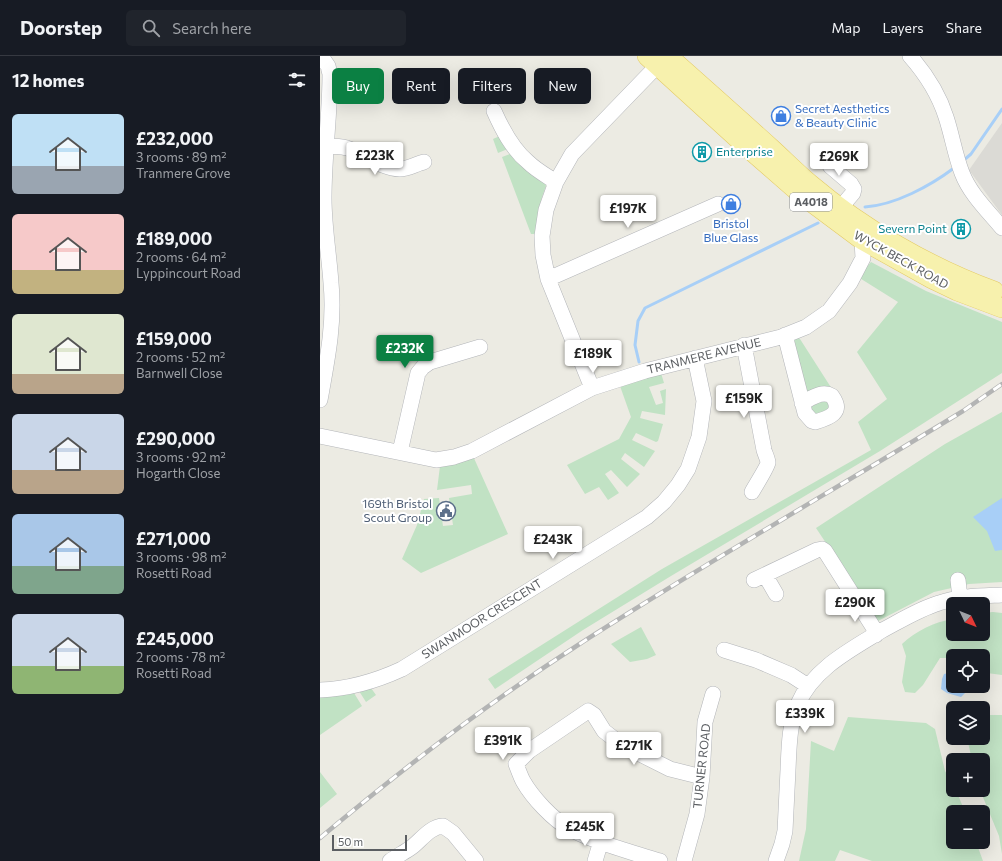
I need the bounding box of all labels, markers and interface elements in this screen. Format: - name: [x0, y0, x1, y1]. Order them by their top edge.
- search box: [126, 10, 406, 46]
- text: Doorstep: [20, 16, 102, 39]
- icon: search: [140, 17, 162, 39]
- text: Search here: [172, 19, 252, 37]
- text: Map: [832, 19, 860, 36]
- text: Layers: [882, 19, 924, 36]
- text: Share: [946, 19, 982, 36]
- chip: Buy: [332, 68, 384, 104]
- chip: Rent: [392, 68, 450, 104]
- chip: Filters: [458, 68, 526, 104]
- chip: New: [534, 68, 591, 104]
- icon: filters: [286, 69, 308, 91]
- text: 12 homes: [12, 70, 84, 91]
- place label: Secret Aesthetics & Beauty Clinic: [795, 101, 890, 129]
- shop icon: Secret Aesthetics & Beauty Clinic: [770, 105, 792, 127]
- text: £232,000: [136, 128, 213, 149]
- icon: home: [44, 130, 92, 178]
- building icon: Enterprise: [691, 141, 713, 163]
- pin: £223K: [347, 142, 403, 176]
- pin: £269K: [811, 143, 867, 177]
- place label: Enterprise: [716, 144, 773, 158]
- text: £223K: [355, 147, 395, 163]
- text: £269K: [819, 148, 859, 164]
- text: 3 rooms · 89 m²: [136, 149, 227, 165]
- text: Tranmere Grove: [136, 165, 230, 181]
- shop icon: Bristol Blue Glass: [720, 193, 742, 215]
- road number: A4018: [790, 193, 832, 211]
- pin: £197K: [600, 195, 656, 229]
- text: £197K: [609, 200, 647, 216]
- place label: Bristol Blue Glass: [703, 216, 759, 244]
- building icon: Severn Point: [950, 218, 972, 240]
- place label: Severn Point: [878, 221, 947, 235]
- street label: WYCK BECK ROAD: [852, 227, 951, 291]
- text: £189,000: [136, 228, 212, 249]
- icon: home: [44, 230, 92, 278]
- text: 2 rooms · 64 m²: [136, 249, 226, 265]
- text: Lyppincourt Road: [136, 265, 241, 281]
- text: £159,000: [136, 328, 212, 349]
- icon: home: [44, 330, 92, 378]
- street label: TRANMERE AVENUE: [645, 334, 762, 376]
- pin: £232K: [377, 335, 433, 369]
- text: £232K: [385, 340, 425, 356]
- pin: £189K: [565, 340, 621, 374]
- text: £189K: [574, 345, 612, 361]
- text: 2 rooms · 52 m²: [136, 349, 225, 365]
- text: Barnwell Close: [136, 365, 222, 381]
- pin: £159K: [716, 385, 772, 419]
- text: £159K: [725, 390, 763, 406]
- text: £290,000: [136, 428, 215, 449]
- icon: home: [44, 430, 92, 478]
- text: 3 rooms · 92 m²: [136, 449, 226, 465]
- text: Hogarth Close: [136, 465, 220, 481]
- place label: 169th Bristol Scout Group: [362, 496, 432, 524]
- public building icon: 169th Bristol Scout Group: [435, 500, 457, 522]
- pin: £243K: [525, 526, 581, 560]
- text: £271,000: [136, 528, 211, 549]
- icon: home: [44, 530, 92, 578]
- text: £243K: [533, 531, 573, 547]
- text: 3 rooms · 98 m²: [136, 549, 227, 565]
- text: Rosetti Road: [136, 565, 211, 581]
- street label: SWANMOOR CRESCENT: [419, 575, 544, 661]
- pin: £290K: [827, 589, 883, 623]
- text: £290K: [835, 594, 875, 610]
- north arrow: [946, 597, 990, 641]
- map controls: [946, 597, 990, 849]
- text: £245,000: [136, 628, 214, 649]
- icon: home: [44, 630, 92, 678]
- text: 2 rooms · 78 m²: [136, 649, 225, 665]
- button: locate: [946, 649, 990, 693]
- text: Rosetti Road: [136, 665, 211, 681]
- pin: £339K: [777, 700, 833, 734]
- button: layers: [946, 701, 990, 745]
- text: £339K: [785, 705, 825, 721]
- street label: TURNER ROAD: [690, 723, 712, 809]
- pin: £391K: [475, 727, 531, 761]
- text: £391K: [484, 732, 522, 748]
- pin: £271K: [606, 732, 662, 766]
- text: £271K: [615, 737, 653, 753]
- button: +: [946, 753, 990, 797]
- button: −: [946, 805, 990, 849]
- pin: £245K: [557, 813, 613, 847]
- text: £245K: [565, 818, 605, 834]
- scale bar: [332, 833, 407, 852]
- text: 50 m: [338, 835, 363, 848]

